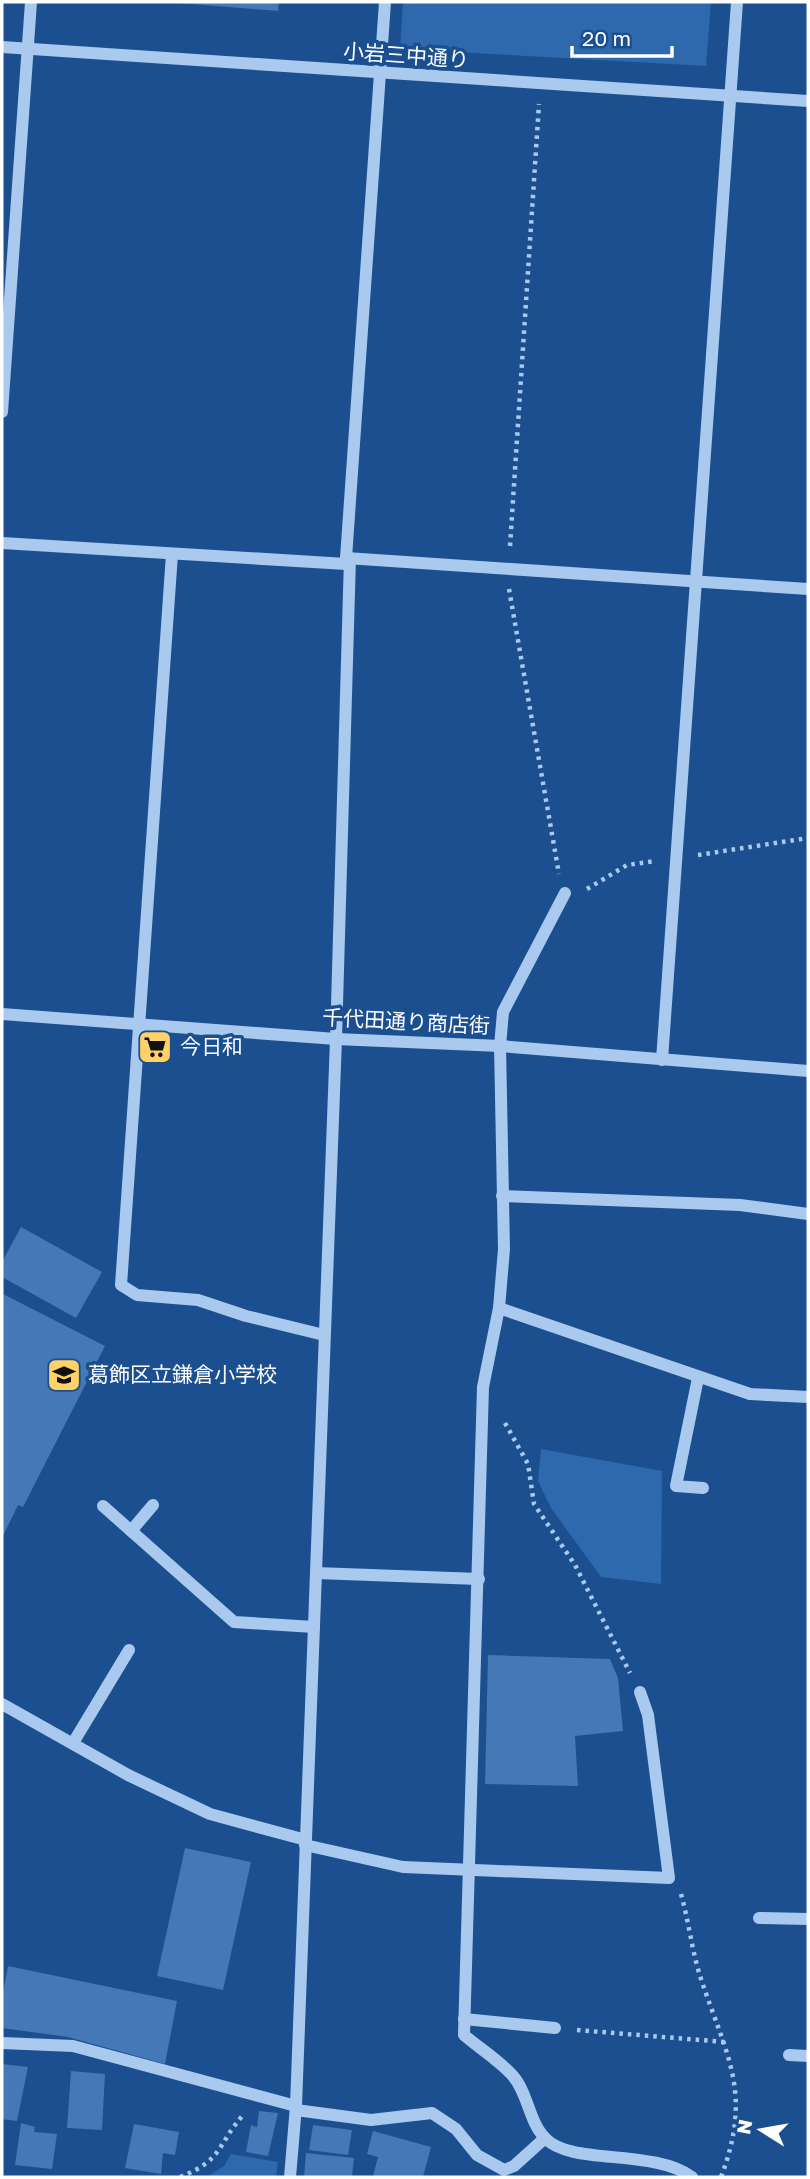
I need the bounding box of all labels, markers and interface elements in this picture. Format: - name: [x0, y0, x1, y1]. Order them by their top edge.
- scale bar: [572, 14, 672, 58]
- text: 20 m: [582, 25, 631, 51]
- street label: 小岩三中通り: [342, 38, 470, 72]
- street label: 千代田通り商店街: [321, 1004, 491, 1038]
- supermarket icon: 今日和: [136, 1028, 174, 1066]
- place label: 今日和: [180, 1033, 243, 1059]
- school or university icon: 葛飾区立鎌倉小学校: [45, 1356, 83, 1394]
- place label: 葛飾区立鎌倉小学校: [88, 1361, 277, 1387]
- north arrow: [726, 2095, 796, 2165]
- text: N: [731, 2117, 756, 2136]

